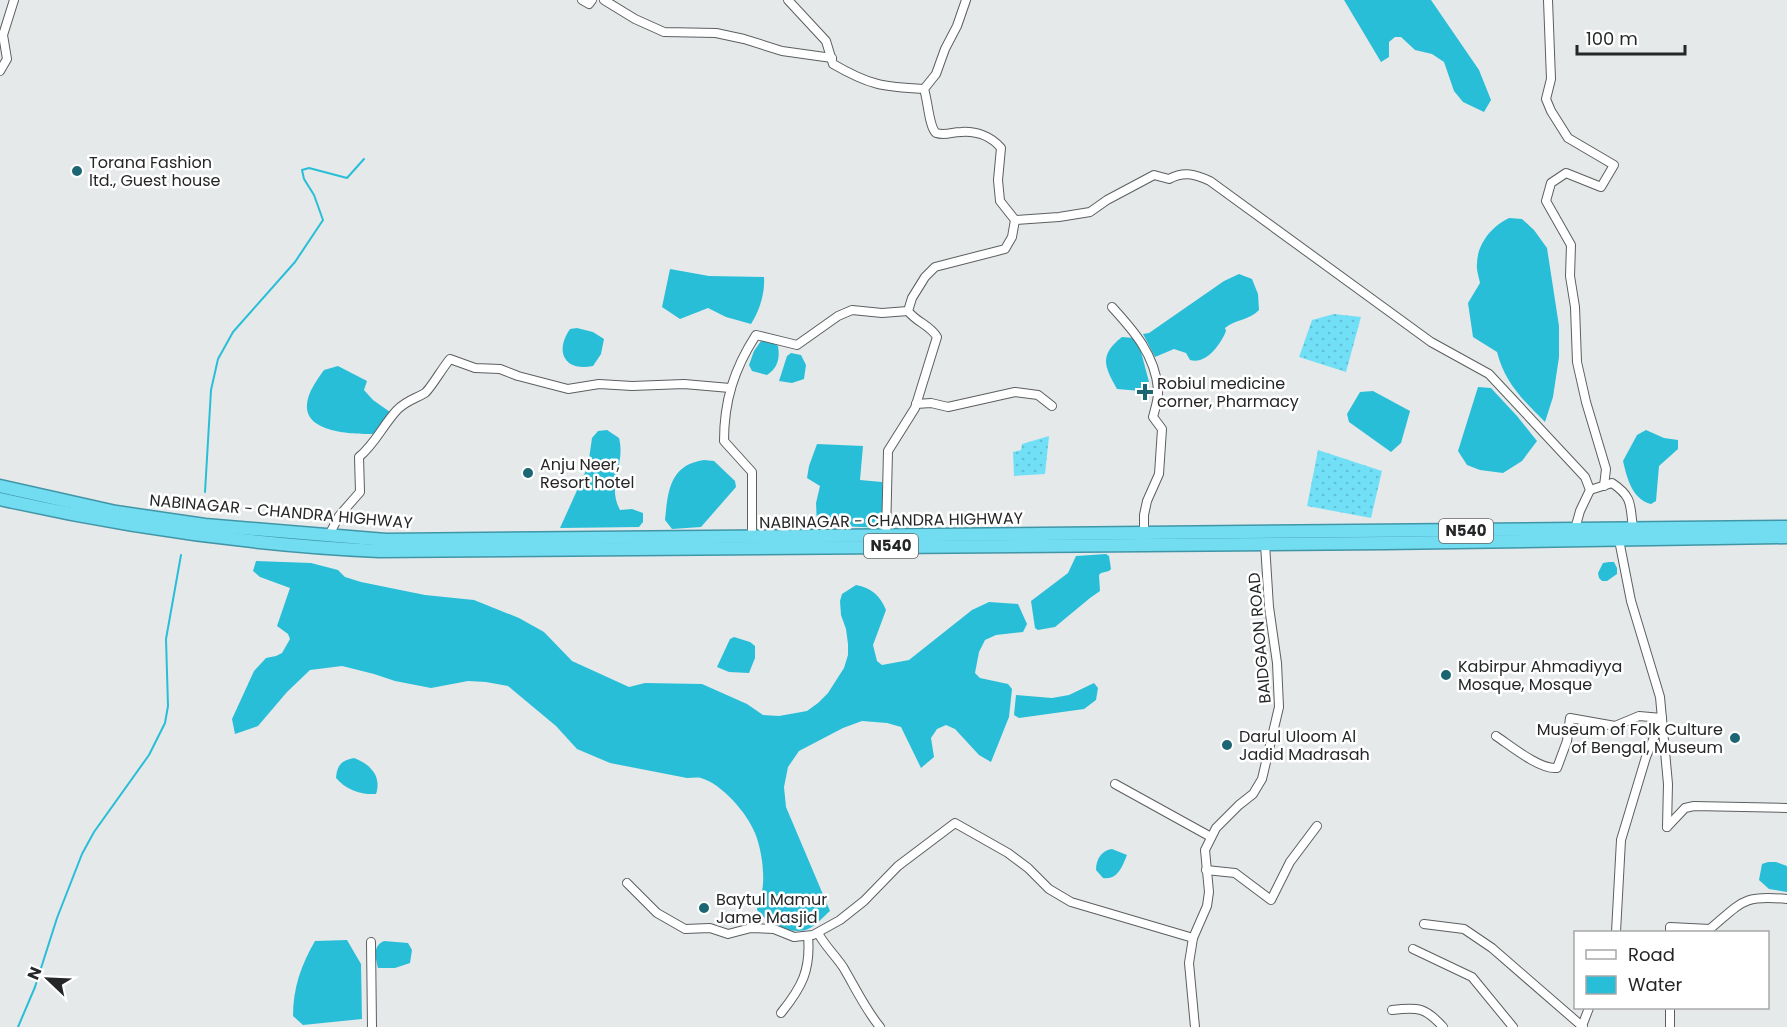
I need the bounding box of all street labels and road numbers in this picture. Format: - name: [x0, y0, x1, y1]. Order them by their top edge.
- street label: NABINAGAR - CHANDRA HIGHWAY: [148, 489, 414, 535]
- street label: NABINAGAR - CHANDRA HIGHWAY: [759, 507, 1024, 534]
- road number: N540: [1439, 519, 1493, 543]
- road number: N540: [864, 534, 918, 558]
- street label: BAIDGAON ROAD: [1242, 571, 1277, 704]

